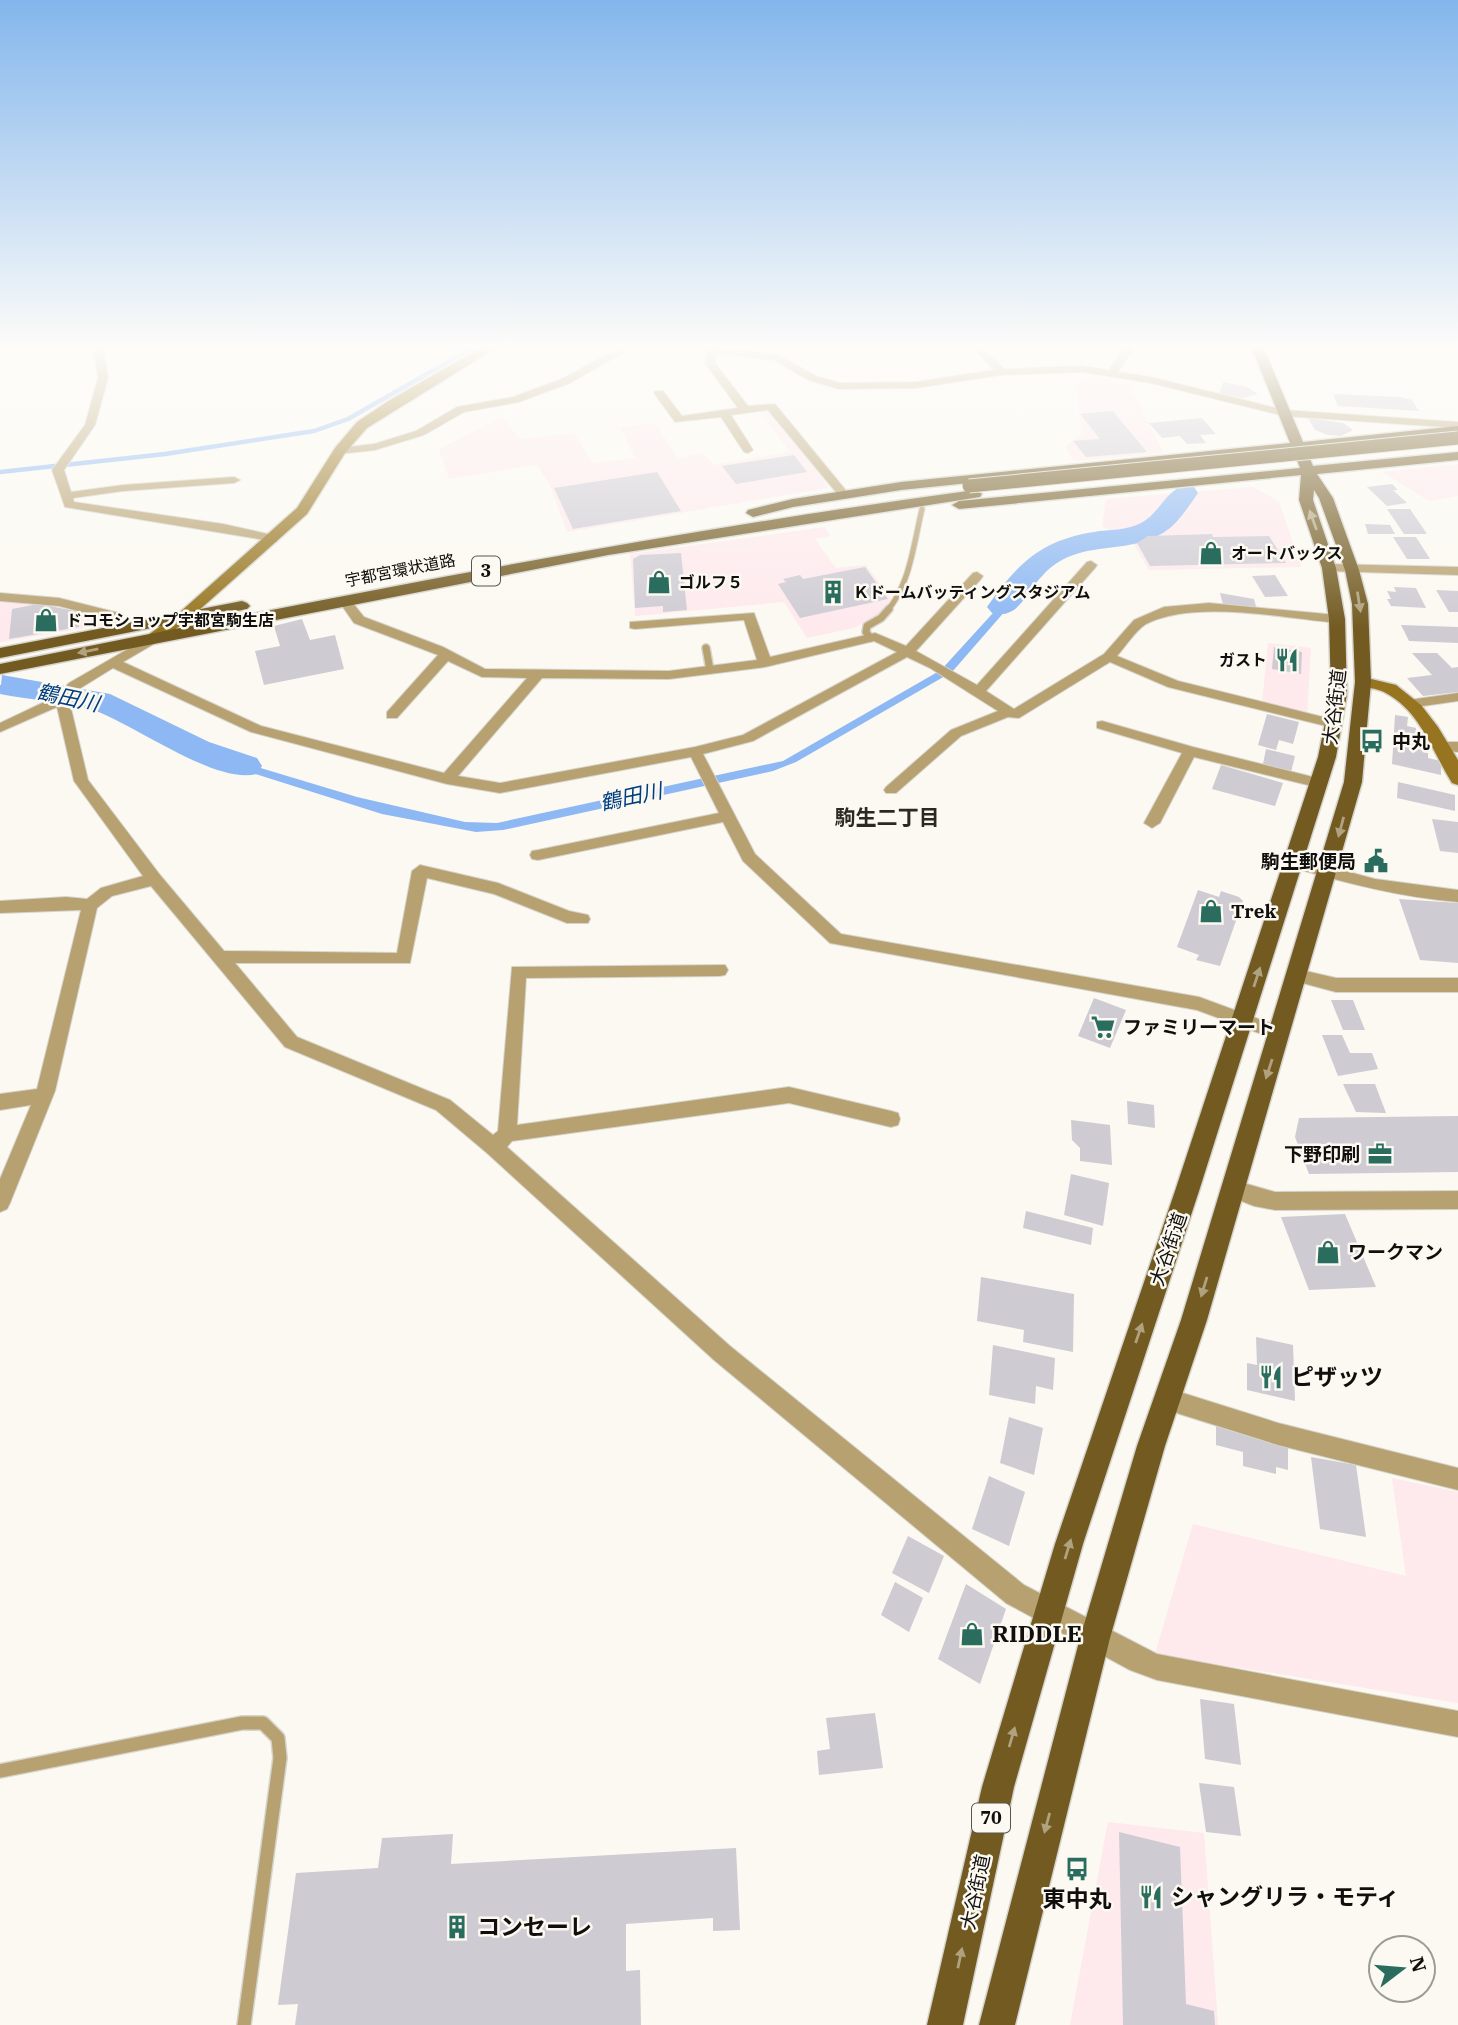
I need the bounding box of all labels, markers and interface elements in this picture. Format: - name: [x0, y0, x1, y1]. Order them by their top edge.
- one-way arrow: [1308, 510, 1319, 531]
- shop icon: オートバックス: [1197, 539, 1225, 567]
- place label: オートバックス: [1231, 543, 1343, 563]
- street label: 宇都宮環状道路: [343, 549, 457, 591]
- road number: 3: [472, 556, 500, 586]
- shop icon: ゴルフ５: [645, 568, 673, 596]
- place label: ゴルフ５: [679, 572, 743, 592]
- building icon: Ｋドームバッティングスタジアム: [819, 578, 847, 606]
- place label: Ｋドームバッティングスタジアム: [853, 582, 1090, 602]
- one-way arrow: [1354, 591, 1365, 613]
- shop icon: ドコモショップ宇都宮駒生店: [32, 606, 60, 634]
- place label: ドコモショップ宇都宮駒生店: [66, 610, 274, 630]
- one-way arrow: [77, 646, 99, 657]
- restaurant icon: ガスト: [1273, 646, 1301, 674]
- place label: ガスト: [1219, 650, 1267, 670]
- street label: 大谷街道: [1317, 668, 1351, 746]
- water label: 鶴田川: [34, 677, 104, 718]
- bus stop icon: 中丸: [1358, 727, 1386, 755]
- place label: 中丸: [1392, 729, 1430, 753]
- water label: 鶴田川: [597, 775, 666, 816]
- district label: 駒生二丁目: [835, 803, 940, 831]
- one-way arrow: [1335, 816, 1346, 838]
- public building icon: 駒生郵便局: [1362, 847, 1390, 875]
- place label: 駒生郵便局: [1261, 849, 1356, 873]
- shop icon: Trek: [1197, 897, 1225, 925]
- place label: Trek: [1231, 899, 1276, 923]
- one-way arrow: [1252, 966, 1262, 987]
- supermarket icon: ファミリーマート: [1089, 1013, 1117, 1041]
- place label: ファミリーマート: [1123, 1015, 1275, 1039]
- one-way arrow: [1263, 1058, 1274, 1079]
- office icon: 下野印刷: [1366, 1140, 1394, 1168]
- place label: 下野印刷: [1284, 1142, 1360, 1166]
- street label: 大谷街道: [1144, 1209, 1192, 1289]
- shop icon: ワークマン: [1314, 1238, 1342, 1266]
- place label: ワークマン: [1348, 1240, 1443, 1264]
- one-way arrow: [1198, 1276, 1208, 1297]
- one-way arrow: [1134, 1322, 1145, 1343]
- place label: ピザッツ: [1291, 1361, 1383, 1391]
- restaurant icon: ピザッツ: [1257, 1363, 1285, 1391]
- one-way arrow: [1063, 1538, 1073, 1559]
- place label: RIDDLE: [992, 1618, 1082, 1648]
- shop icon: RIDDLE: [958, 1620, 986, 1648]
- one-way arrow: [1007, 1726, 1018, 1748]
- road number: 70: [972, 1804, 1010, 1832]
- one-way arrow: [1041, 1812, 1052, 1834]
- street label: 大谷街道: [955, 1852, 995, 1932]
- bus stop icon: 東中丸: [1063, 1855, 1091, 1883]
- place label: シャングリラ・モティ: [1171, 1881, 1400, 1911]
- place label: 東中丸: [1043, 1883, 1112, 1913]
- restaurant icon: シャングリラ・モティ: [1137, 1883, 1165, 1911]
- place label: コンセーレ: [477, 1911, 592, 1941]
- building icon: コンセーレ: [443, 1913, 471, 1941]
- north arrow: [1367, 1934, 1437, 2004]
- one-way arrow: [955, 1947, 966, 1969]
- text: N: [1405, 1954, 1432, 1975]

